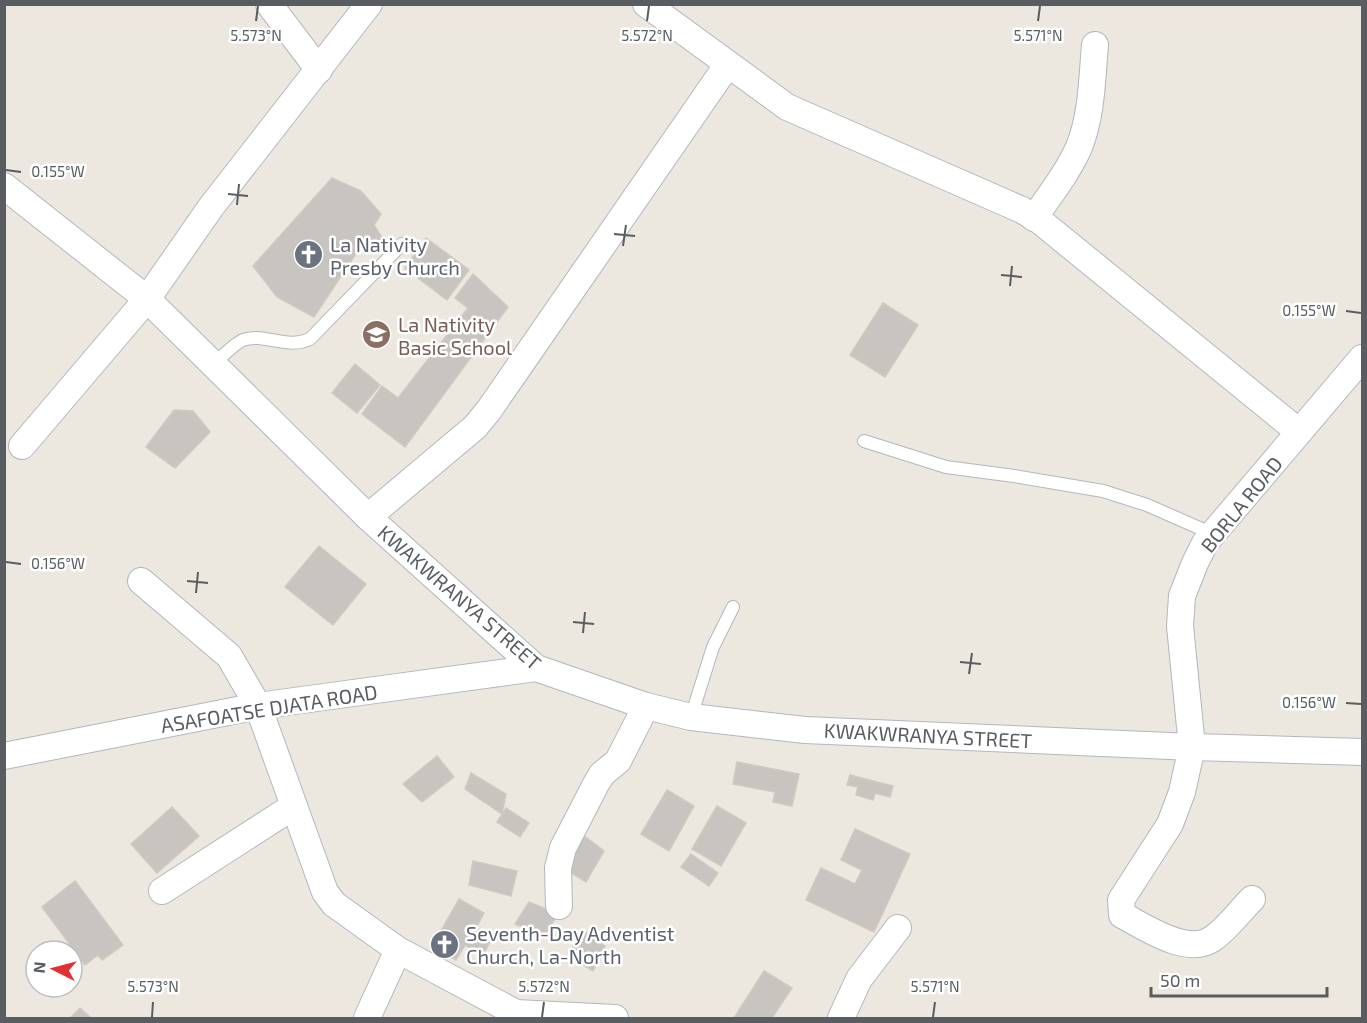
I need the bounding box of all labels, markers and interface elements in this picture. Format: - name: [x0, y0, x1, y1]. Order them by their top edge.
- text: 5.573°N: [230, 26, 282, 44]
- text: 5.572°N: [621, 26, 673, 44]
- text: 5.571°N: [1013, 26, 1063, 44]
- text: 0.155°W: [31, 162, 85, 180]
- place label: La Nativity Presby Church: [330, 232, 460, 279]
- church icon: La Nativity Presby Church: [293, 239, 325, 271]
- text: 0.155°W: [1282, 301, 1336, 319]
- place label: La Nativity Basic School: [398, 312, 512, 359]
- school or university icon: La Nativity Basic School: [361, 319, 393, 351]
- street label: BORLA ROAD: [1195, 451, 1287, 557]
- street label: KWAKWRANYA STREET: [373, 520, 547, 675]
- text: 0.156°W: [31, 554, 85, 572]
- street label: ASAFOATSE DJATA ROAD: [159, 679, 379, 737]
- text: 0.156°W: [1282, 693, 1336, 711]
- street label: KWAKWRANYA STREET: [823, 718, 1033, 752]
- place label: Seventh-Day Adventist Church, La-North: [466, 921, 675, 968]
- church icon: Seventh-Day Adventist Church, La-North: [429, 928, 461, 960]
- north arrow: [24, 939, 84, 999]
- scale bar: [1151, 960, 1326, 998]
- text: N: [29, 961, 49, 974]
- text: 50 m: [1160, 969, 1200, 991]
- text: 5.573°N: [127, 977, 179, 995]
- text: 5.572°N: [518, 977, 570, 995]
- text: 5.571°N: [910, 977, 960, 995]

